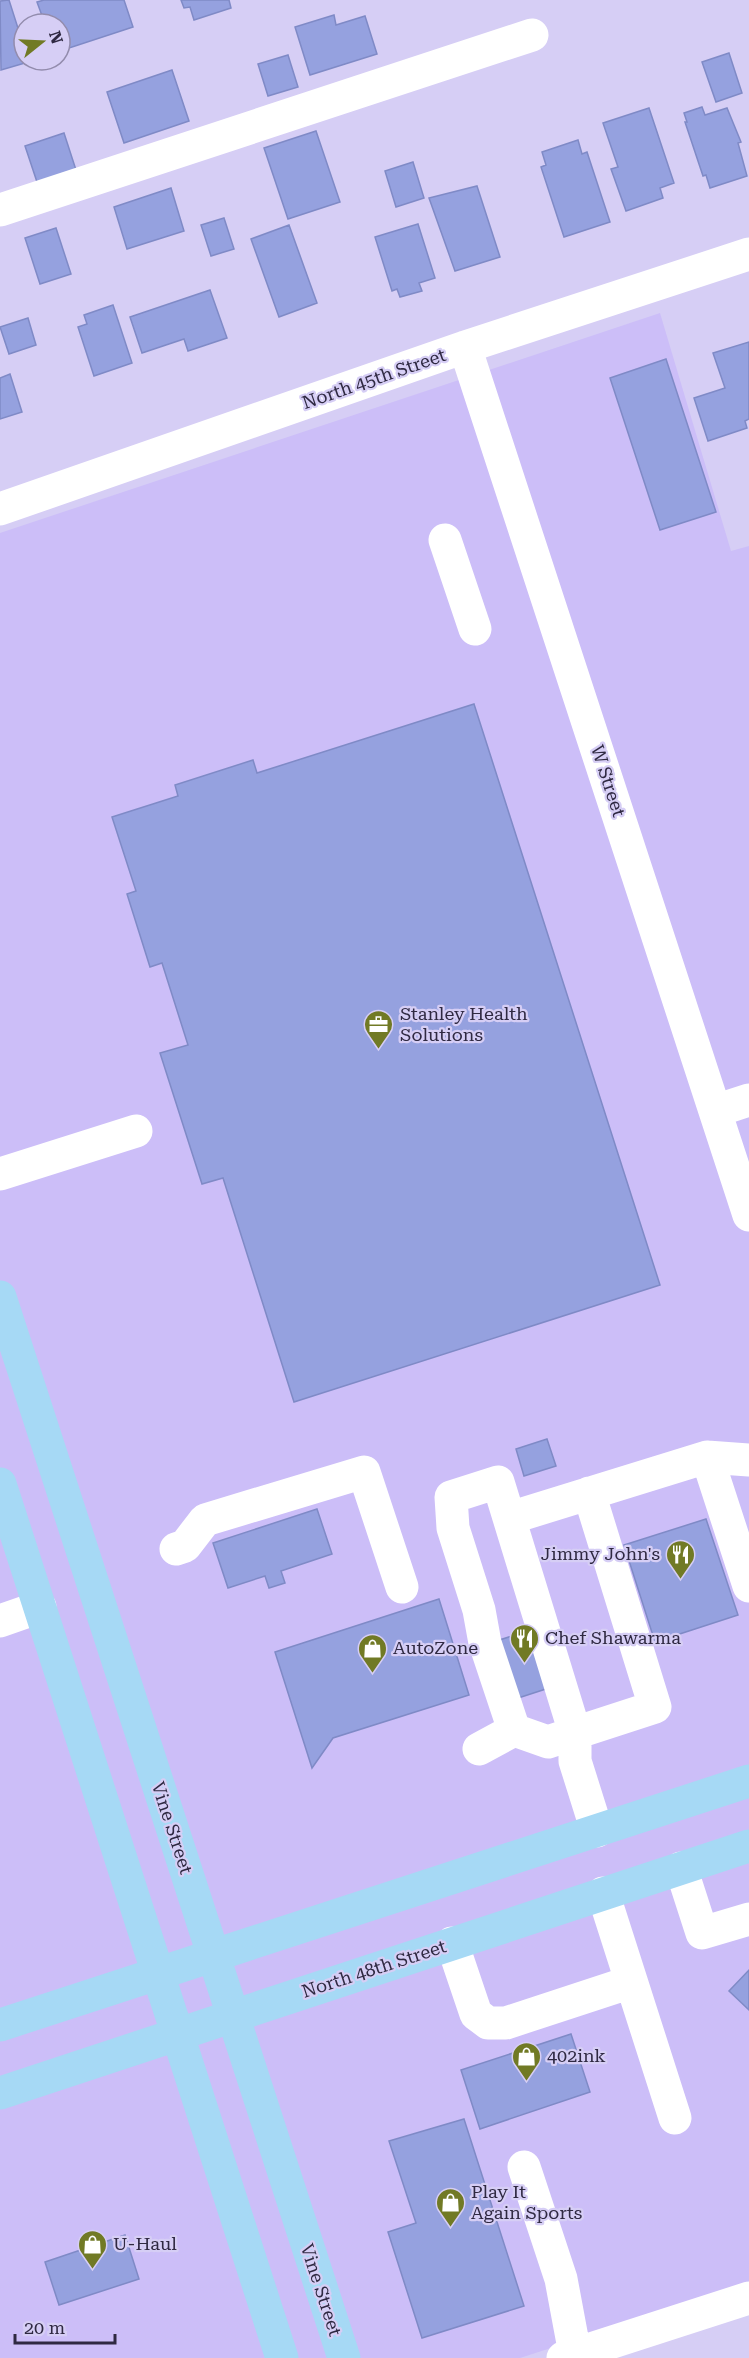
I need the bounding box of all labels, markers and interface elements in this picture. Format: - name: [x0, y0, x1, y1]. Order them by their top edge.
- north arrow: [12, 12, 72, 72]
- text: N: [45, 29, 67, 46]
- street label: North 45th Street: [299, 344, 449, 413]
- street label: W Street: [587, 742, 630, 820]
- place label: Stanley Health Solutions: [400, 1003, 528, 1045]
- office icon: Stanley Health Solutions: [363, 1008, 395, 1050]
- restaurant icon: Jimmy John's: [665, 1538, 697, 1580]
- place label: Jimmy John's: [541, 1543, 660, 1564]
- restaurant icon: Chef Shawarma: [508, 1622, 540, 1664]
- place label: Chef Shawarma: [545, 1627, 681, 1648]
- shop icon: AutoZone: [356, 1632, 388, 1674]
- place label: AutoZone: [393, 1637, 478, 1658]
- street label: Vine Street: [148, 1779, 197, 1877]
- street label: North 48th Street: [299, 1935, 449, 2002]
- shop icon: 402ink: [510, 2040, 542, 2082]
- place label: 402ink: [547, 2045, 606, 2066]
- place label: Play It Again Sports: [471, 2181, 582, 2223]
- shop icon: Play It Again Sports: [434, 2186, 466, 2228]
- shop icon: U-Haul: [76, 2228, 108, 2270]
- place label: U-Haul: [113, 2233, 177, 2254]
- street label: Vine Street: [297, 2241, 346, 2339]
- scale bar: [15, 2307, 116, 2345]
- text: 20 m: [24, 2317, 65, 2338]

